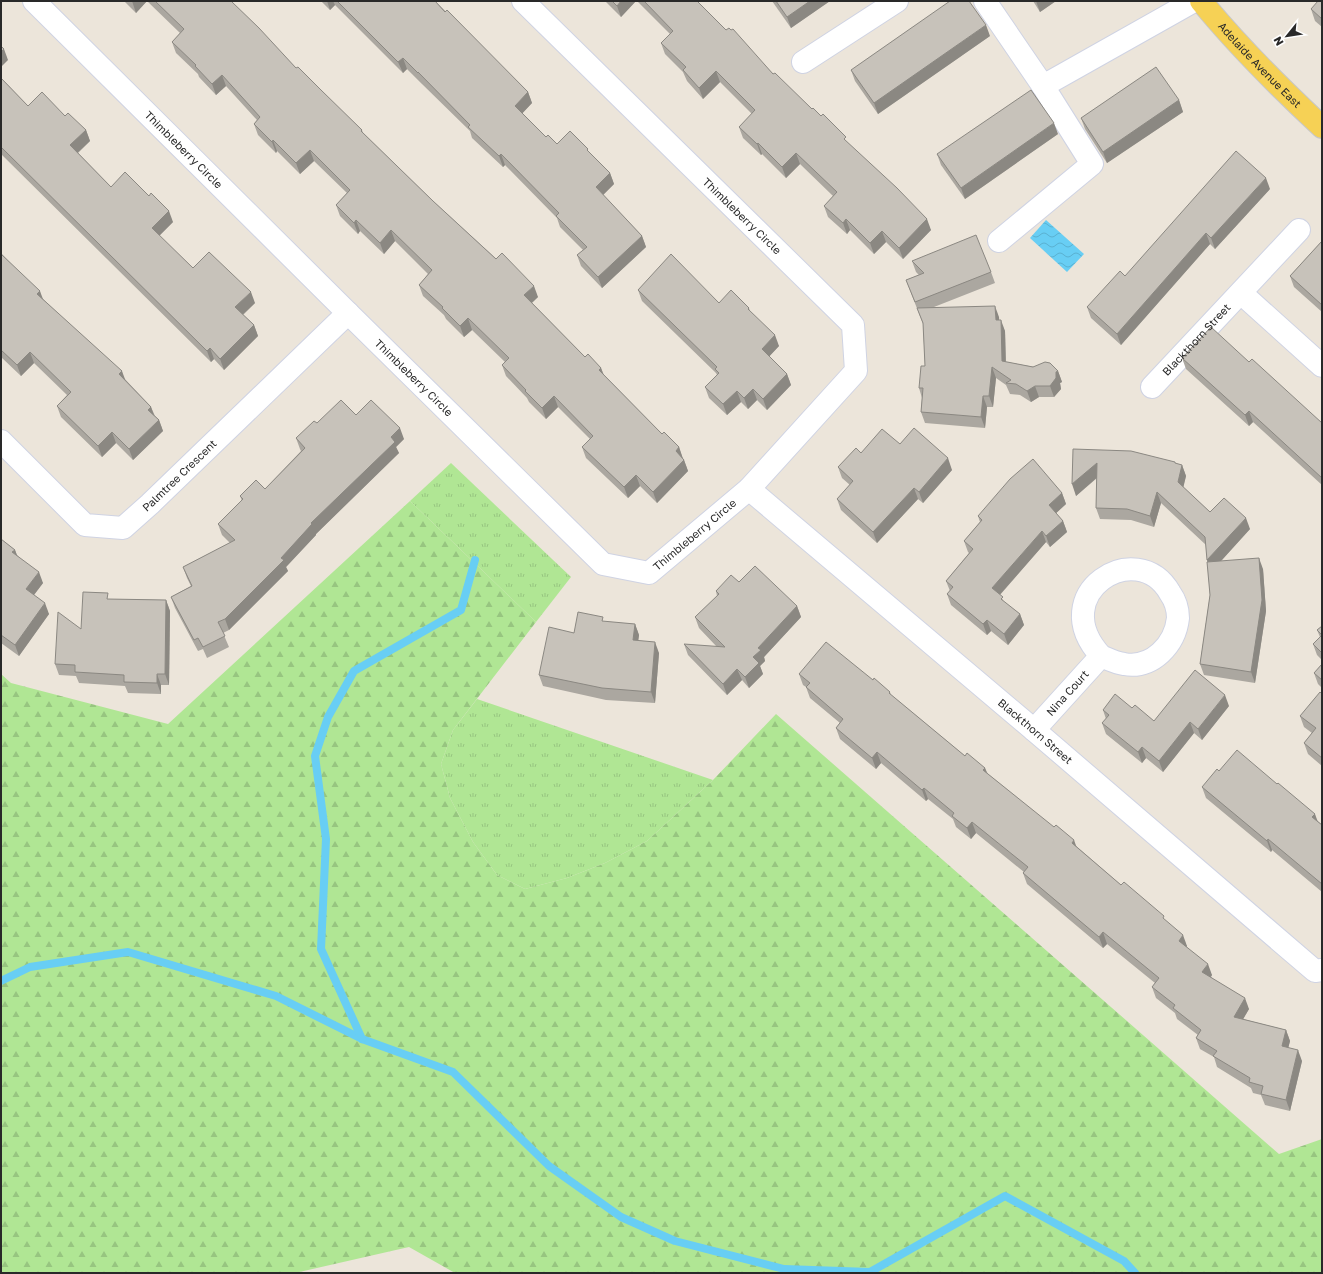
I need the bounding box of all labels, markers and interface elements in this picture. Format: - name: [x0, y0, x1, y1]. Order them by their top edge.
- north arrow: [1267, 16, 1307, 56]
- street label: Adelaide Avenue East: [1216, 19, 1304, 110]
- text: N: [1270, 34, 1286, 48]
- street label: Thimbleberry Circle: [142, 108, 226, 191]
- street label: Thimbleberry Circle: [700, 175, 784, 257]
- street label: Blackthorn Street: [1159, 301, 1233, 378]
- street label: Thimbleberry Circle: [372, 336, 456, 419]
- street label: Palmtree Crescent: [139, 437, 219, 514]
- street label: Thimbleberry Circle: [650, 496, 738, 573]
- street label: Nina Court: [1043, 667, 1091, 718]
- street label: Blackthorn Street: [996, 696, 1075, 766]

